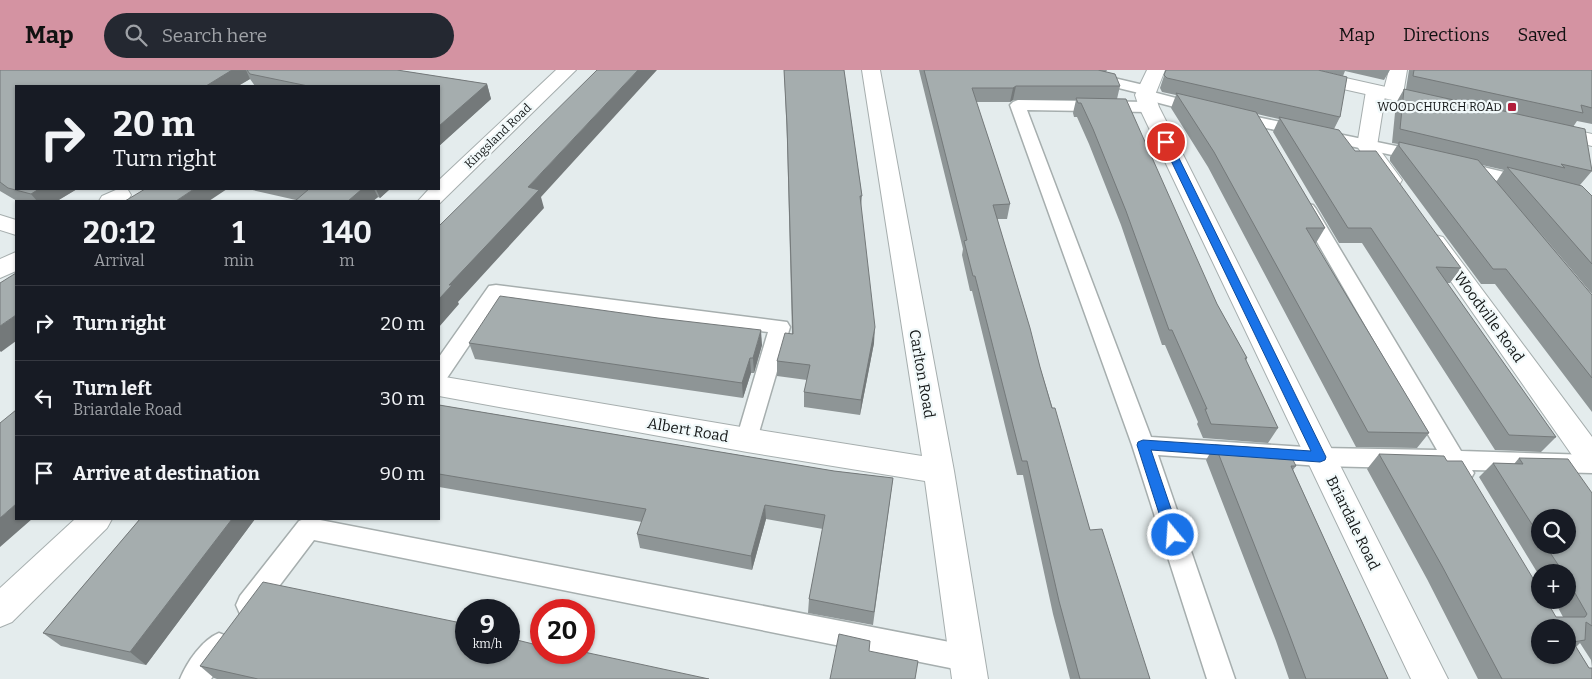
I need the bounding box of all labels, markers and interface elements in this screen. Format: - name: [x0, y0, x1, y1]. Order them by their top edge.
- search box: [104, 13, 454, 58]
- text: Map: [25, 21, 74, 49]
- icon: search: [122, 21, 150, 49]
- text: Search here: [162, 24, 267, 47]
- text: Map: [1339, 24, 1375, 46]
- text: Directions: [1403, 24, 1490, 46]
- text: Saved: [1518, 24, 1567, 46]
- place label: WOODCHURCH ROAD: [1377, 100, 1502, 114]
- street label: Kingsland Road: [462, 101, 534, 171]
- marker: WOODCHURCH ROAD: [1506, 101, 1518, 113]
- text: 20 m: [113, 103, 195, 145]
- icon: right: [30, 105, 95, 170]
- pin: [1145, 121, 1187, 163]
- icon: arrive: [1152, 128, 1180, 156]
- text: Turn right: [113, 145, 216, 172]
- text: 20:12: [83, 215, 156, 251]
- text: 1: [232, 215, 245, 251]
- text: 140: [322, 215, 372, 251]
- text: Arrival: [94, 251, 145, 270]
- text: min: [224, 251, 254, 270]
- text: m: [339, 251, 355, 270]
- street label: Woodville Road: [1450, 268, 1528, 366]
- icon: right: [30, 309, 58, 337]
- text: Turn right: [73, 312, 166, 335]
- text: 20 m: [381, 312, 425, 335]
- street label: Carlton Road: [905, 328, 939, 420]
- text: Turn left: [73, 377, 152, 400]
- icon: left: [30, 384, 58, 412]
- text: 30 m: [380, 387, 425, 410]
- text: Briardale Road: [73, 400, 182, 419]
- street label: Albert Road: [646, 414, 730, 446]
- icon: arrive: [30, 459, 58, 487]
- text: Arrive at destination: [73, 462, 260, 485]
- text: 90 m: [380, 462, 425, 485]
- street label: Briardale Road: [1322, 473, 1384, 573]
- position arrow: [1146, 508, 1198, 560]
- map controls: [1531, 509, 1576, 664]
- button: search: [1531, 509, 1576, 554]
- button: +: [1531, 564, 1576, 609]
- speed limit sign: 20: [530, 599, 595, 664]
- text: 9: [480, 610, 495, 640]
- button: −: [1531, 619, 1576, 664]
- text: km/h: [473, 637, 502, 651]

